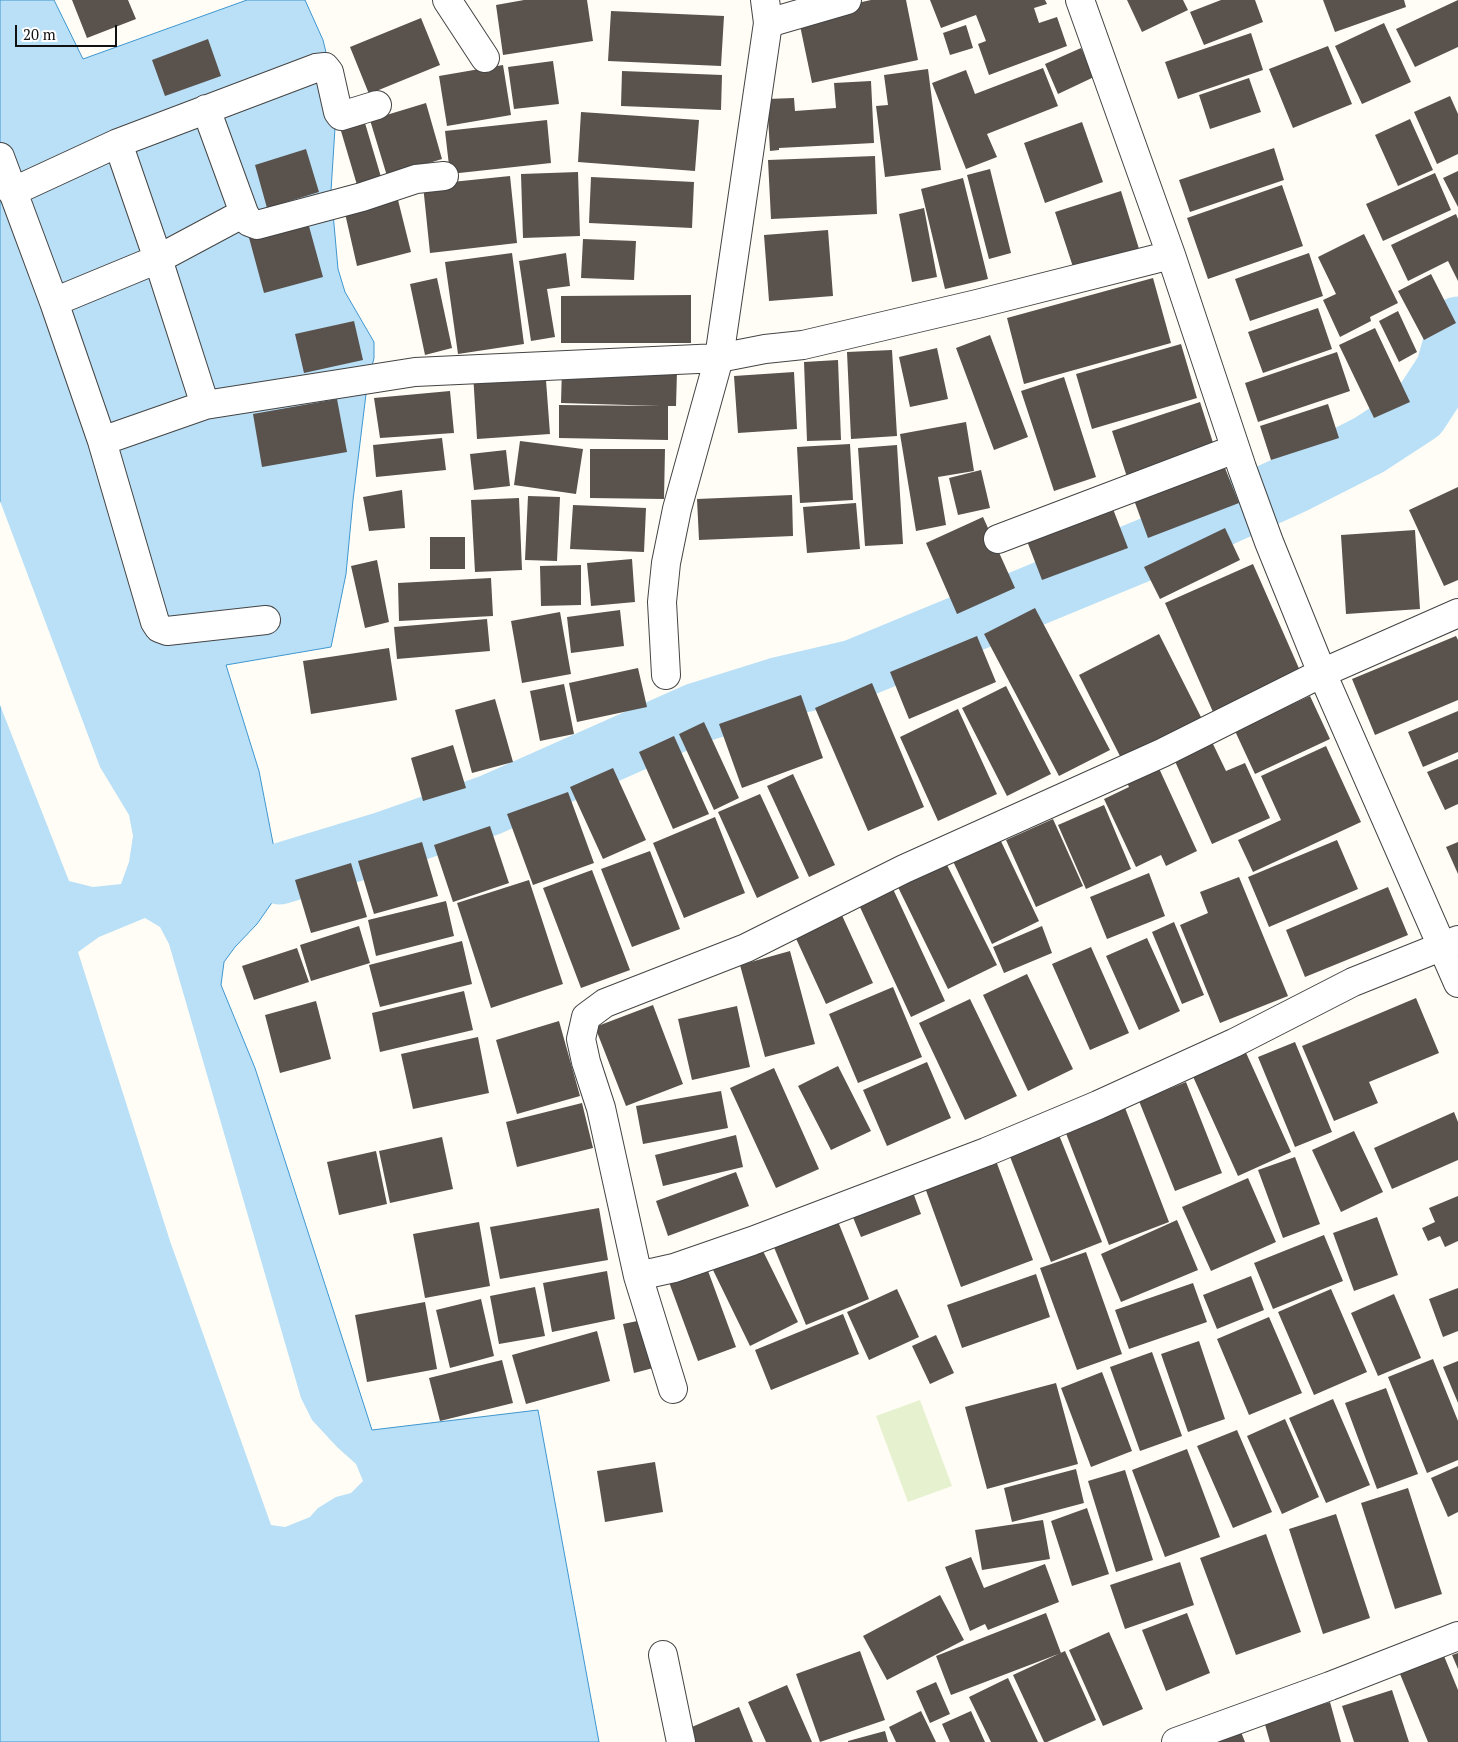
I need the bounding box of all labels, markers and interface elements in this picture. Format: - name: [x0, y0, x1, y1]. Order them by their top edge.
- scale bar: [18, 15, 120, 47]
- text: 20 m: [23, 24, 56, 44]

